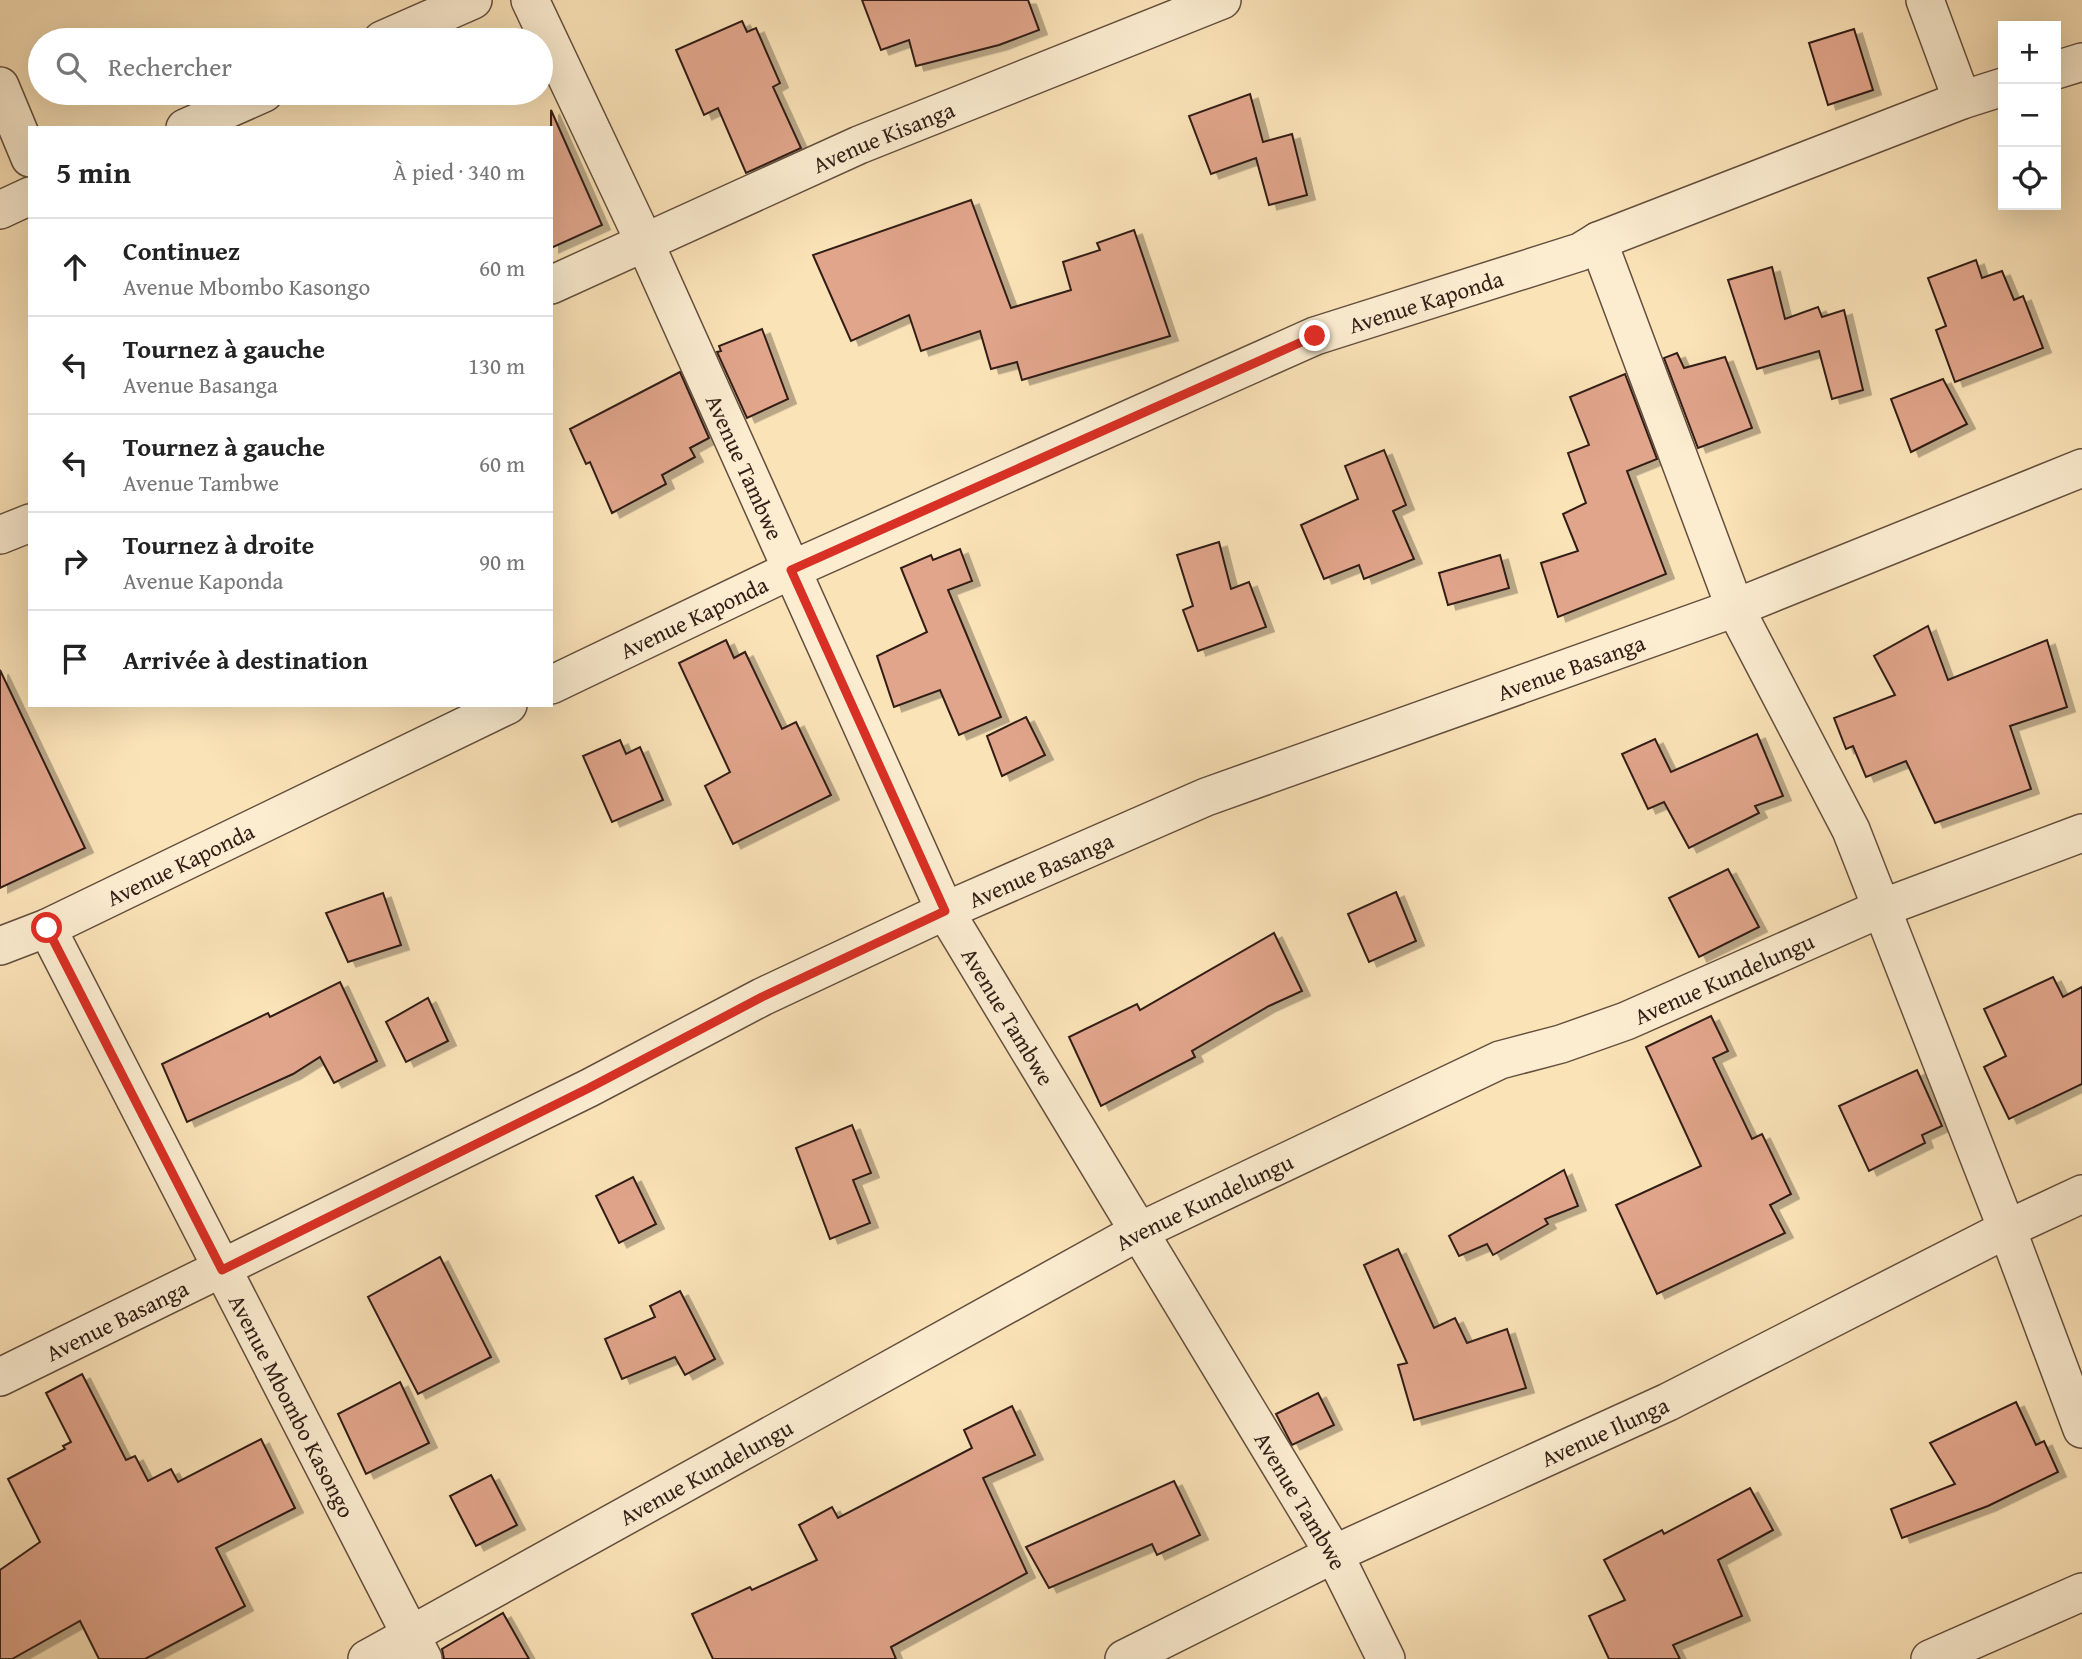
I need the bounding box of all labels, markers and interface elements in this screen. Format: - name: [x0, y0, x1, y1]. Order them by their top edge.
- map controls: [1998, 21, 2061, 210]
- button: +: [1998, 21, 2061, 84]
- search box: [28, 28, 553, 105]
- text: Rechercher: [108, 47, 232, 86]
- icon: search: [52, 48, 90, 86]
- button: −: [1998, 84, 2061, 147]
- street label: Avenue Kisanga: [807, 92, 959, 181]
- button: locate: [1998, 147, 2061, 210]
- text: 5 min: [56, 150, 131, 194]
- text: À pied · 340 m: [393, 155, 525, 188]
- text: Continuez: [123, 231, 240, 270]
- icon: ahead: [56, 248, 94, 286]
- text: 60 m: [479, 251, 525, 284]
- street label: Avenue Kaponda: [1344, 261, 1507, 341]
- text: Avenue Mbombo Kasongo: [123, 270, 370, 303]
- route end: [1299, 320, 1330, 351]
- text: Tournez à gauche: [123, 329, 325, 368]
- icon: left: [56, 346, 94, 384]
- text: 130 m: [468, 349, 525, 382]
- text: Avenue Basanga: [123, 368, 278, 401]
- street label: Avenue Tambwe: [698, 389, 792, 545]
- text: Tournez à gauche: [123, 427, 325, 466]
- icon: left: [56, 444, 94, 482]
- text: 60 m: [479, 447, 525, 480]
- text: Avenue Tambwe: [123, 466, 279, 499]
- text: Tournez à droite: [123, 525, 314, 564]
- icon: right: [56, 542, 94, 580]
- text: 90 m: [479, 545, 525, 578]
- text: Avenue Kaponda: [123, 564, 283, 597]
- street label: Avenue Kaponda: [614, 567, 773, 666]
- street label: Avenue Basanga: [1492, 625, 1649, 708]
- icon: arrive: [56, 640, 94, 678]
- text: Arrivée à destination: [123, 640, 368, 679]
- street label: Avenue Kaponda: [100, 814, 259, 914]
- street label: Avenue Basanga: [963, 823, 1118, 915]
- route start: [31, 912, 62, 943]
- street label: Avenue Kundelungu: [1629, 923, 1819, 1032]
- street label: Avenue Tambwe: [954, 941, 1063, 1091]
- street label: Avenue Kundelungu: [1109, 1144, 1299, 1258]
- street label: Avenue Basanga: [40, 1271, 194, 1369]
- street label: Avenue Mbombo Kasongo: [221, 1288, 364, 1523]
- street label: Avenue Ilunga: [1535, 1387, 1674, 1474]
- street label: Avenue Kundelungu: [613, 1410, 799, 1533]
- street label: Avenue Tambwe: [1247, 1425, 1356, 1575]

